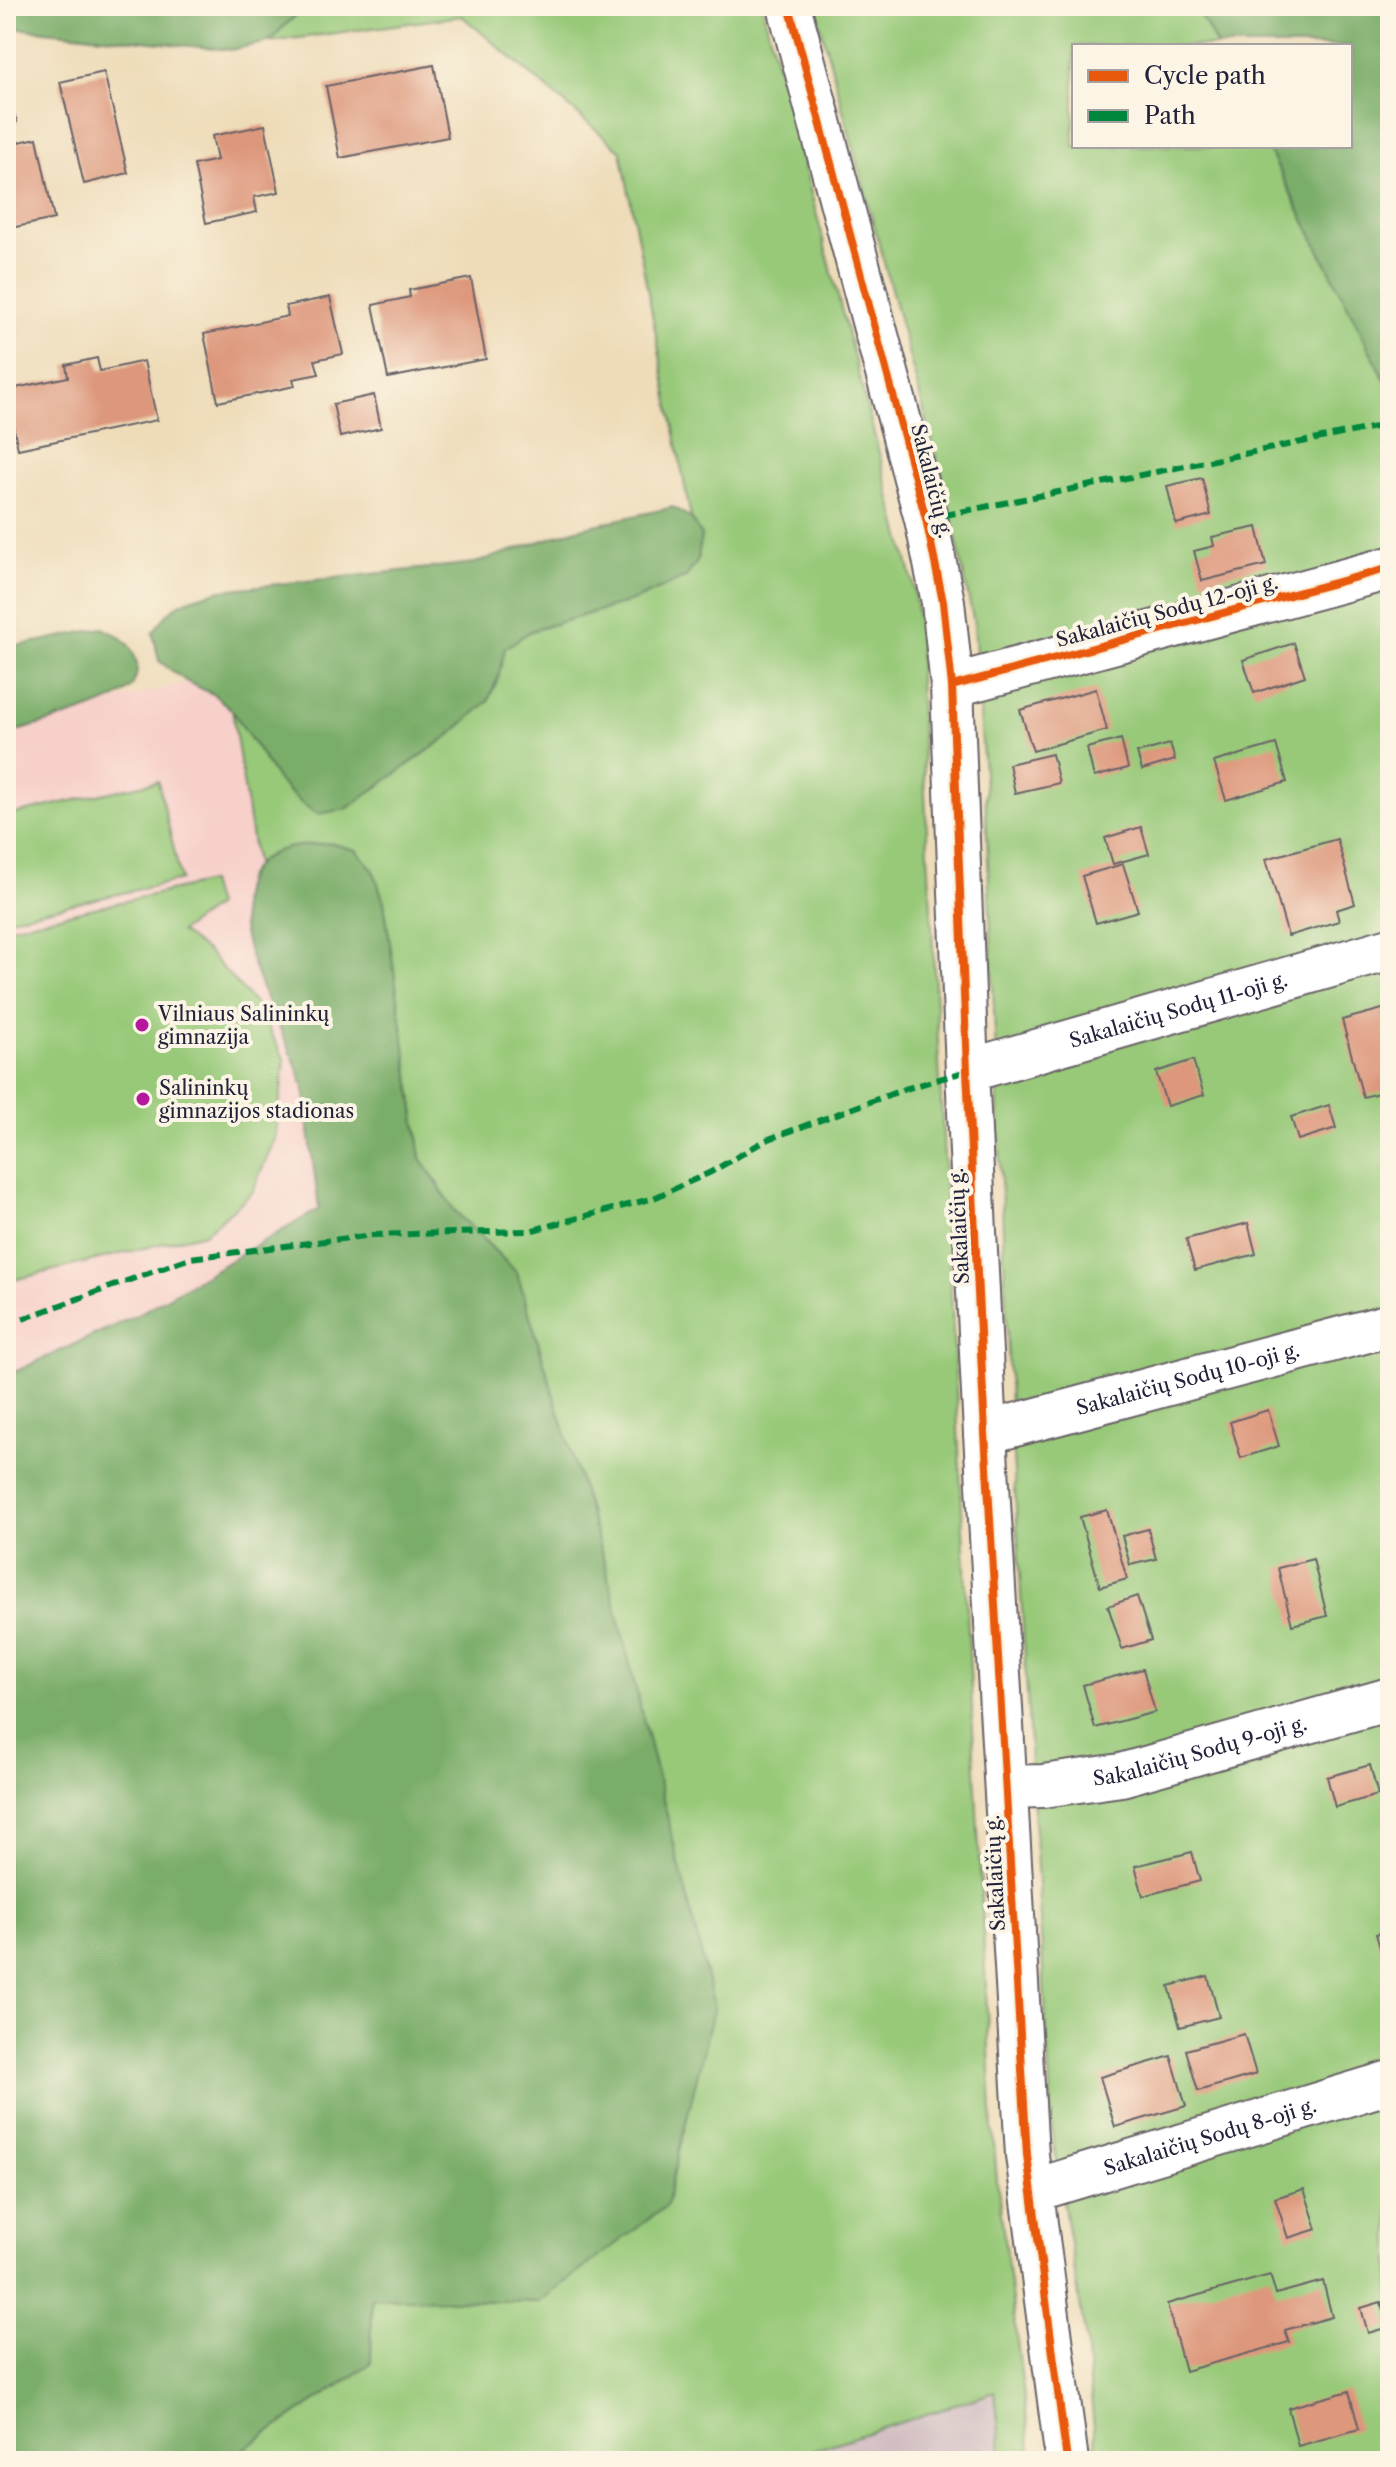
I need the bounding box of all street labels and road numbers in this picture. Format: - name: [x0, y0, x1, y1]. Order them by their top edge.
- street label: Sakalaičių g.: [906, 422, 958, 540]
- street label: Sakalaičių Sodų 12-oji g.: [1053, 570, 1281, 652]
- street label: Sakalaičių Sodų 11-oji g.: [1067, 967, 1290, 1053]
- street label: Sakalaičių g.: [944, 1167, 974, 1285]
- street label: Sakalaičių Sodų 10-oji g.: [1074, 1338, 1302, 1420]
- street label: Sakalaičių Sodų 9-oji g.: [1091, 1711, 1310, 1791]
- street label: Sakalaičių g.: [980, 1814, 1010, 1932]
- street label: Sakalaičių Sodų 8-oji g.: [1101, 2093, 1319, 2180]

